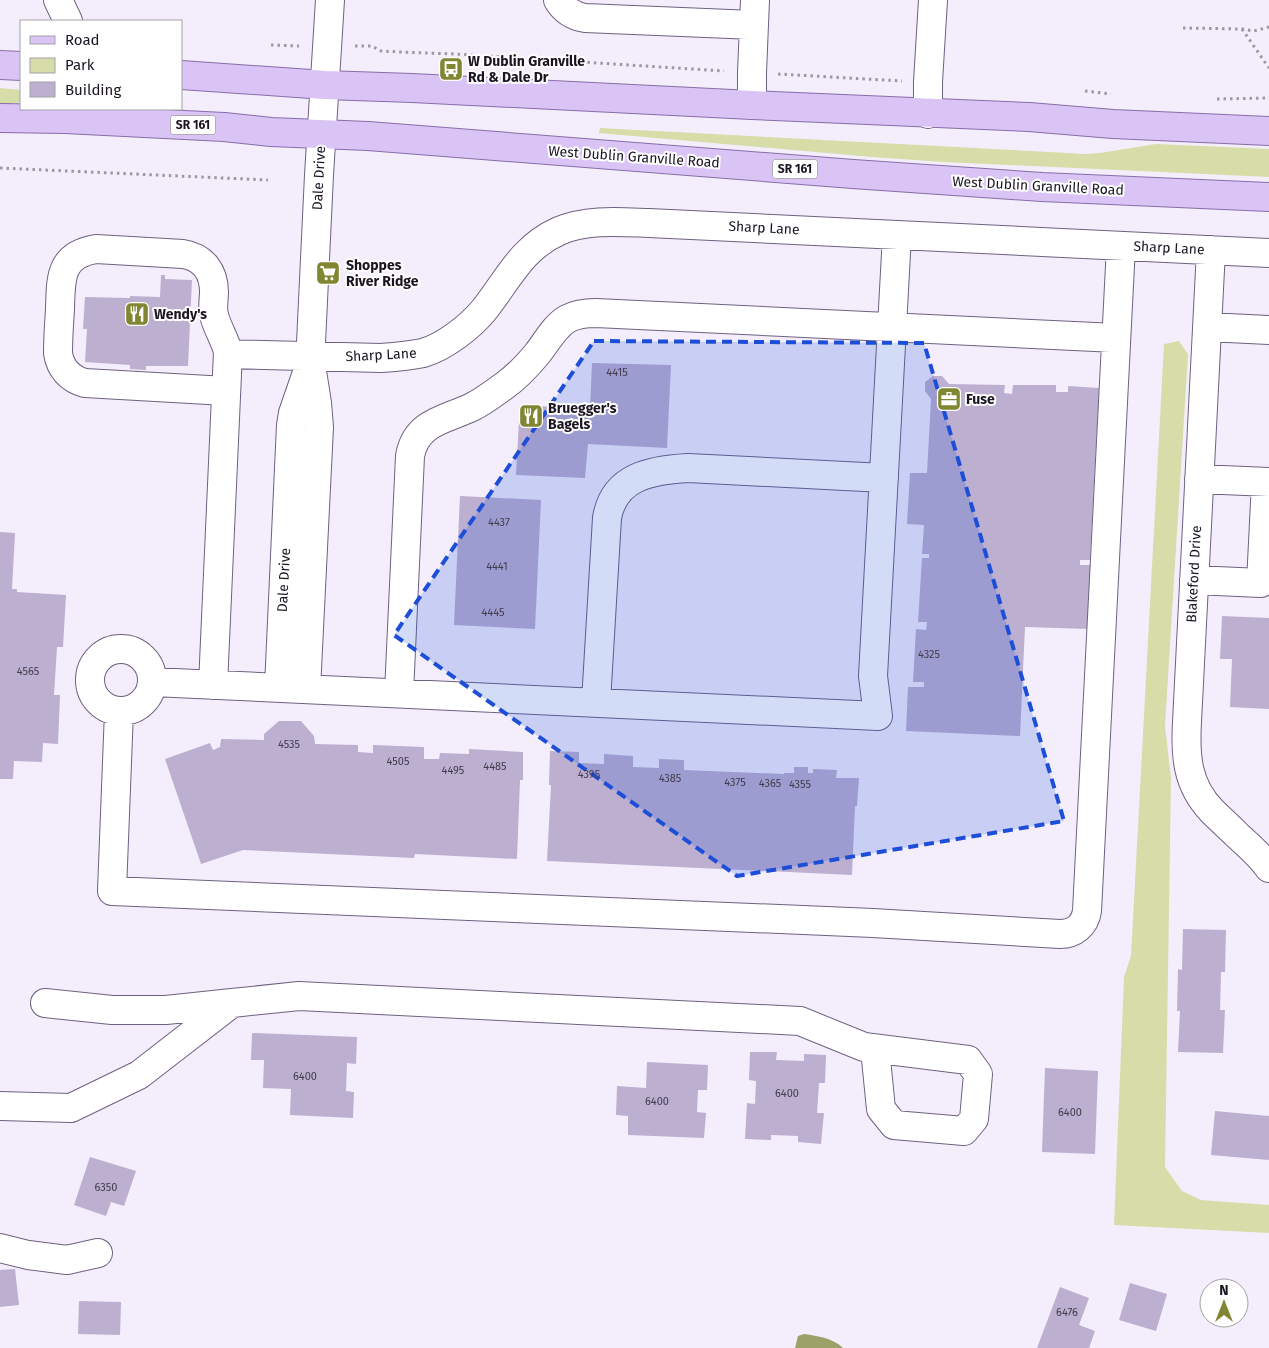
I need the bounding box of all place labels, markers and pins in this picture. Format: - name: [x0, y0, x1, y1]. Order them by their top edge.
- place label: W Dublin Granville Rd & Dale Dr: [468, 53, 585, 86]
- bus stop icon: W Dublin Granville Rd & Dale Dr: [438, 56, 464, 82]
- place label: Shoppes River Ridge: [346, 257, 419, 290]
- supermarket icon: Shoppes River Ridge: [315, 260, 341, 286]
- restaurant icon: Wendy's: [124, 301, 150, 327]
- place label: Wendy's: [154, 306, 207, 323]
- office icon: Fuse: [936, 386, 962, 412]
- place label: Fuse: [966, 391, 995, 408]
- place label: Bruegger's Bagels: [548, 400, 617, 433]
- restaurant icon: Bruegger's Bagels: [518, 403, 544, 429]

